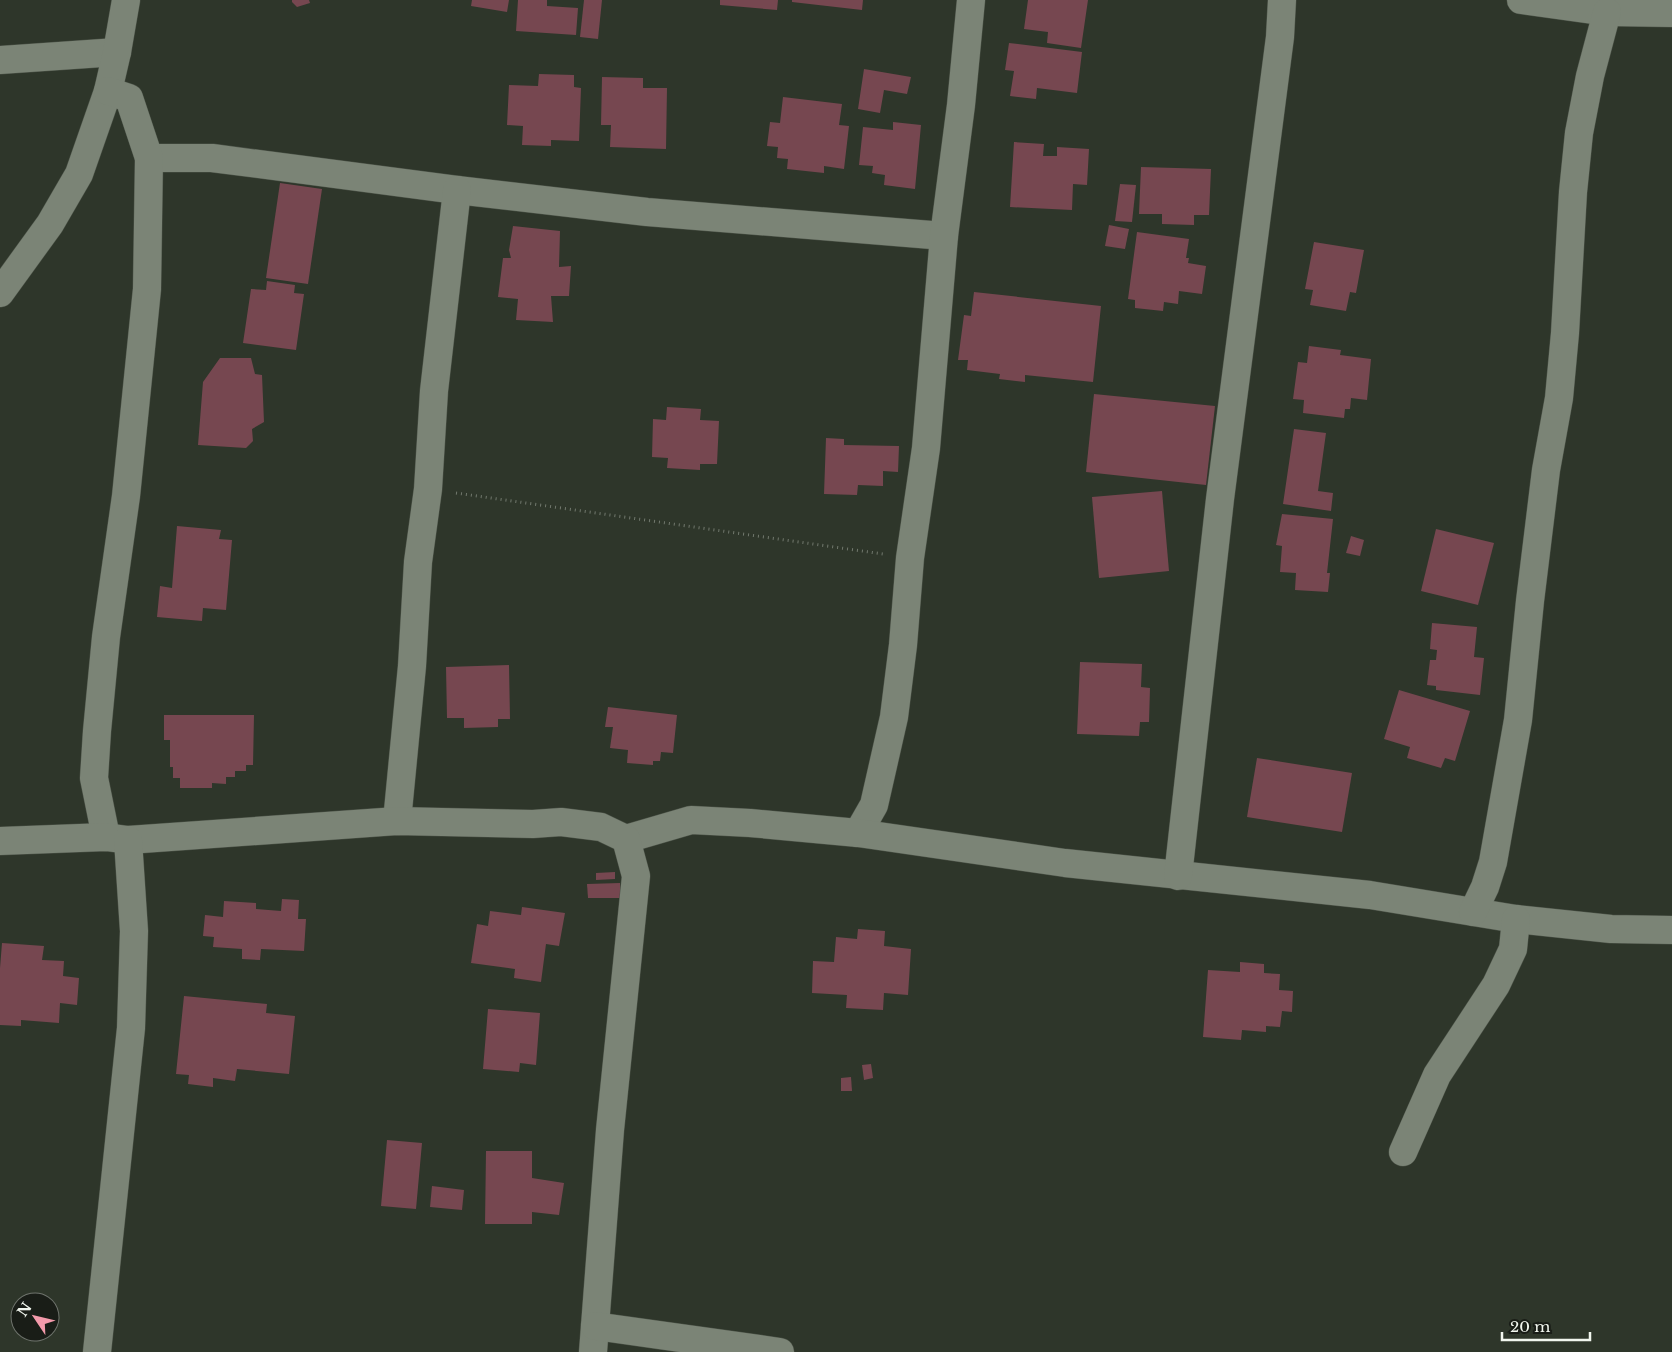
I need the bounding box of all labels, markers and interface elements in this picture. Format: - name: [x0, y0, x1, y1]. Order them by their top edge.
- north arrow: [10, 1292, 60, 1342]
- text: N: [13, 1299, 36, 1320]
- scale bar: [1502, 1310, 1590, 1342]
- text: 20 m: [1510, 1317, 1550, 1336]

